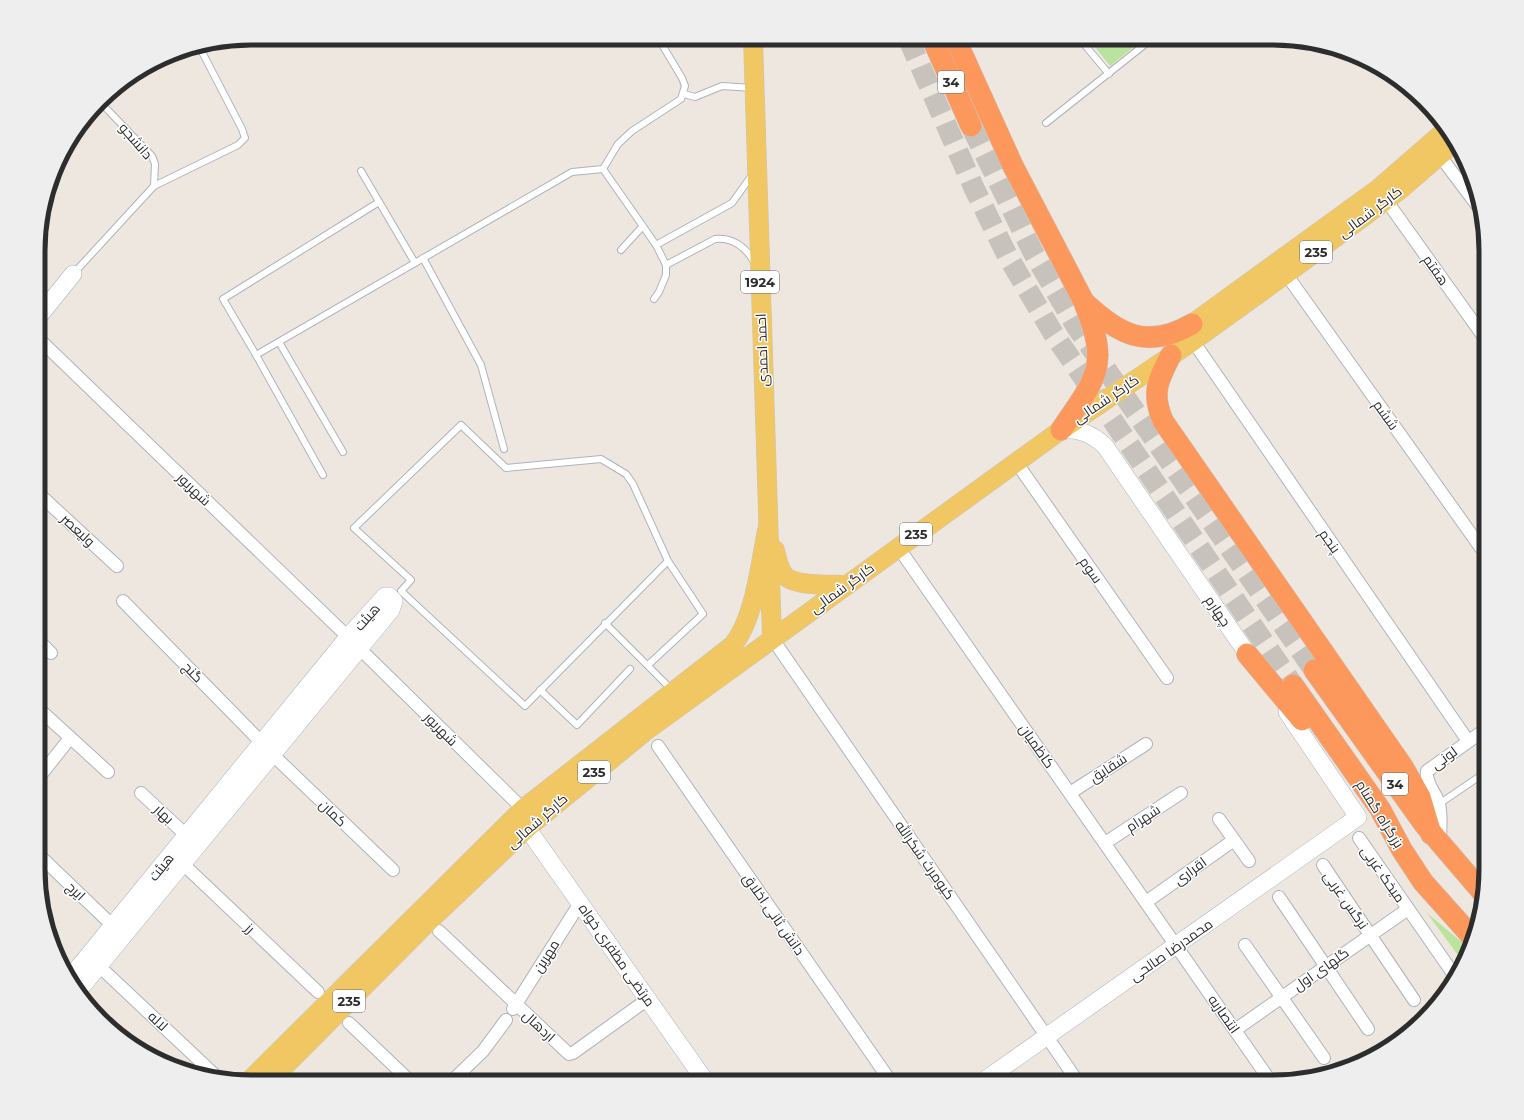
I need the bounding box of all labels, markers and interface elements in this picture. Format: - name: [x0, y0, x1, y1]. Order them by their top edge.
- road number: 34: [938, 71, 964, 93]
- street label: دانشجو: [115, 119, 157, 163]
- street label: کارگر شمالی: [1335, 182, 1405, 242]
- road number: 235: [1300, 241, 1332, 263]
- street label: هفتم: [1418, 251, 1453, 289]
- road number: 1924: [741, 271, 779, 293]
- street label: احمد احمدی: [752, 313, 772, 387]
- street label: کارگر شمالی: [1070, 370, 1142, 428]
- street label: ششم: [1368, 396, 1403, 434]
- street label: شهریور: [172, 468, 215, 510]
- street label: ولیعصر: [56, 509, 99, 550]
- road number: 235: [900, 523, 932, 545]
- street label: پنجم: [1314, 525, 1345, 557]
- street label: سوم: [1075, 553, 1107, 587]
- street label: کارگر شمالی: [806, 559, 878, 617]
- street label: چهارم: [1200, 592, 1235, 631]
- street label: هیئت: [350, 600, 384, 634]
- street label: گنج: [179, 658, 207, 686]
- street label: شهریور: [420, 708, 462, 750]
- street label: کاظمیان: [1015, 720, 1059, 772]
- street label: لونی: [1427, 742, 1461, 774]
- street label: شقایق: [1086, 749, 1130, 787]
- road number: 235: [578, 761, 610, 783]
- road number: 34: [1382, 773, 1408, 795]
- street label: بزرگراه گمنام: [1351, 777, 1408, 852]
- street label: کارگر شمالی: [503, 790, 571, 852]
- street label: کمان: [315, 796, 351, 830]
- street label: بهار: [150, 800, 178, 828]
- street label: شهرام: [1122, 800, 1164, 837]
- street label: کیومرث شکرالله: [891, 817, 959, 903]
- street label: میخک غربی: [1357, 842, 1409, 906]
- street label: هیئت: [144, 849, 178, 885]
- street label: اقراری: [1170, 853, 1210, 889]
- street label: نرگس غربی: [1319, 867, 1373, 933]
- street label: دانش ثانی اخلاق: [739, 869, 809, 959]
- street label: ایرج: [63, 878, 89, 904]
- street label: مرتضی مظفری خواه: [575, 900, 659, 1010]
- street label: محمدرضا صالحی: [1126, 915, 1216, 985]
- street label: رز: [240, 918, 259, 937]
- street label: مهرین: [529, 936, 563, 976]
- street label: گلهای اول: [1290, 943, 1352, 995]
- road number: 235: [333, 990, 365, 1012]
- street label: انتصاریه: [1204, 991, 1244, 1037]
- street label: اردهال: [519, 1006, 559, 1046]
- street label: لاله: [144, 1007, 172, 1035]

